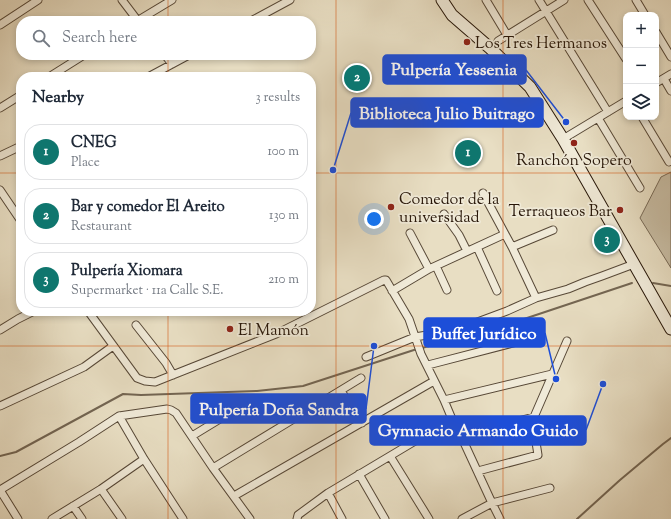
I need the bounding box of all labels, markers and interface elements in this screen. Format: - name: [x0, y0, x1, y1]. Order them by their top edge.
- map controls: [623, 12, 659, 120]
- button: +: [623, 12, 659, 48]
- search box: [16, 16, 316, 60]
- icon: search: [30, 27, 52, 49]
- text: Search here: [62, 28, 137, 49]
- place label: Los Tres Hermanos: [475, 33, 607, 56]
- marker: Los Tres Hermanos: [462, 37, 472, 47]
- button: −: [623, 48, 659, 84]
- callout: Pulpería Yessenia: [383, 55, 526, 84]
- text: Pulpería Yessenia: [391, 59, 517, 83]
- pin: 2: [344, 63, 370, 93]
- button: layers: [623, 84, 659, 120]
- text: Nearby: [32, 86, 84, 110]
- text: 3 results: [255, 89, 300, 107]
- callout: Biblioteca Julio Buitrago: [351, 98, 543, 127]
- text: Biblioteca Julio Buitrago: [359, 103, 535, 127]
- text: CNEG: [71, 133, 116, 154]
- pin: 1: [455, 138, 481, 168]
- marker: Ranchón Sopero: [569, 138, 579, 148]
- text: 1: [44, 143, 48, 161]
- text: 100 m: [267, 143, 299, 161]
- place label: Ranchón Sopero: [516, 150, 632, 173]
- text: Place: [71, 154, 100, 172]
- place label: Comedor de la universidad: [399, 189, 500, 230]
- text: Bar y comedor El Areito: [71, 197, 225, 218]
- place label: Terraqueos Bar: [508, 201, 612, 224]
- marker: Comedor de la universidad: [386, 202, 396, 212]
- marker: Terraqueos Bar: [615, 205, 625, 215]
- text: 2: [43, 207, 49, 225]
- text: 130 m: [269, 207, 299, 225]
- your location: [364, 209, 384, 229]
- text: Restaurant: [71, 218, 132, 236]
- pin: 3: [594, 225, 620, 255]
- text: Pulpería Xiomara: [71, 261, 183, 282]
- text: 3: [43, 271, 49, 289]
- text: 210 m: [268, 271, 299, 289]
- text: Supermarket · 11a Calle S.E.: [71, 282, 224, 300]
- callout: Buffet Jurídico: [424, 318, 545, 347]
- place label: El Mamón: [238, 320, 309, 343]
- text: Buffet Jurídico: [432, 323, 536, 347]
- marker: El Mamón: [225, 324, 235, 334]
- callout: Pulpería Doña Sandra: [191, 394, 366, 423]
- text: Pulpería Doña Sandra: [199, 399, 359, 423]
- callout: Gymnacio Armando Guido: [370, 416, 586, 445]
- text: Gymnacio Armando Guido: [378, 420, 578, 444]

